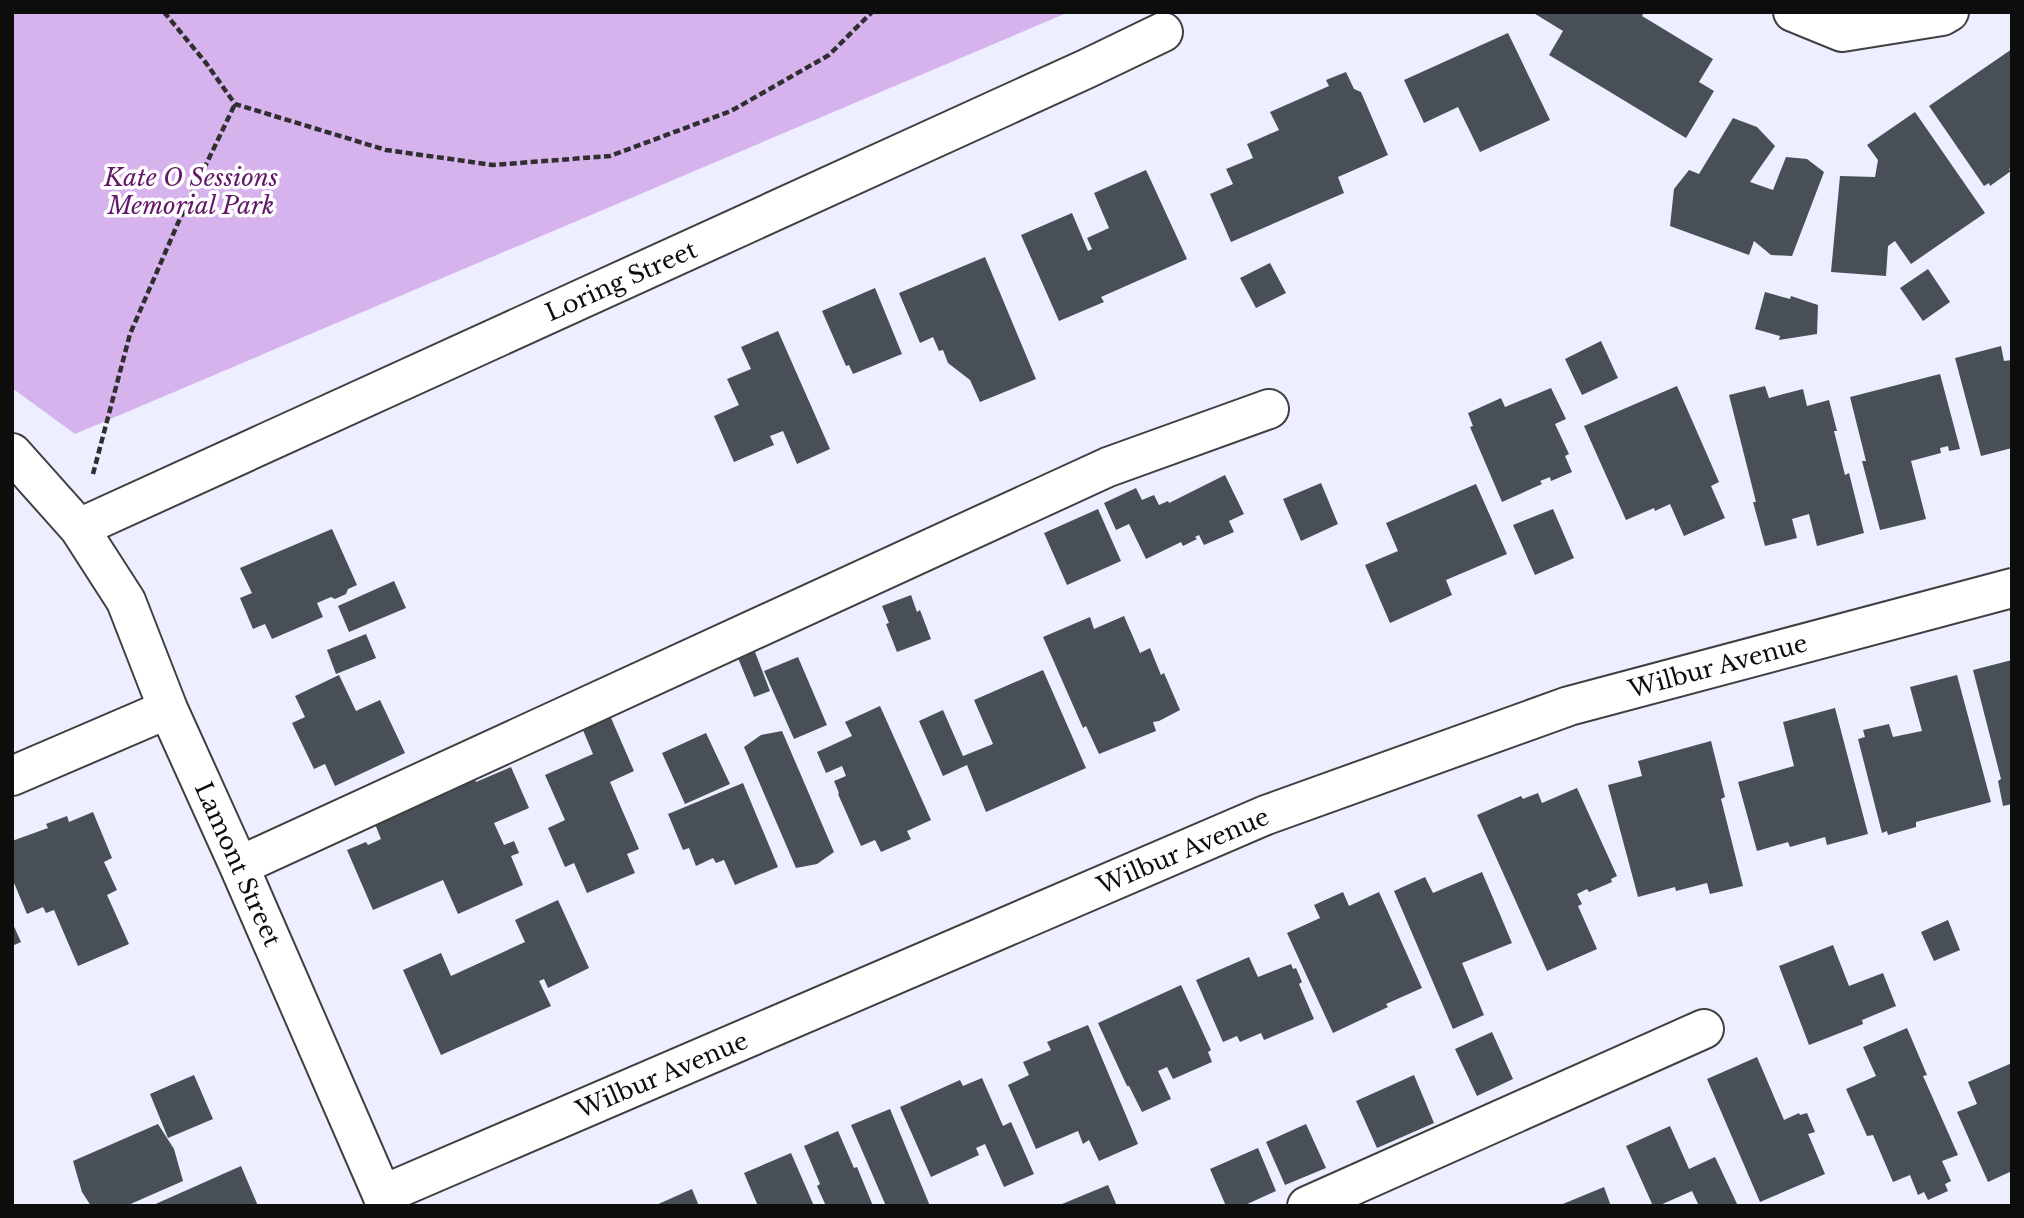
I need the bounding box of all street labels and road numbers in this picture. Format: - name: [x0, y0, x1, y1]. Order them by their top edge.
- street label: Loring Street: [541, 235, 701, 327]
- street label: Wilbur Avenue: [1624, 628, 1811, 704]
- street label: Lamont Street: [189, 777, 287, 951]
- street label: Wilbur Avenue: [1092, 802, 1273, 901]
- street label: Wilbur Avenue: [571, 1026, 752, 1125]

